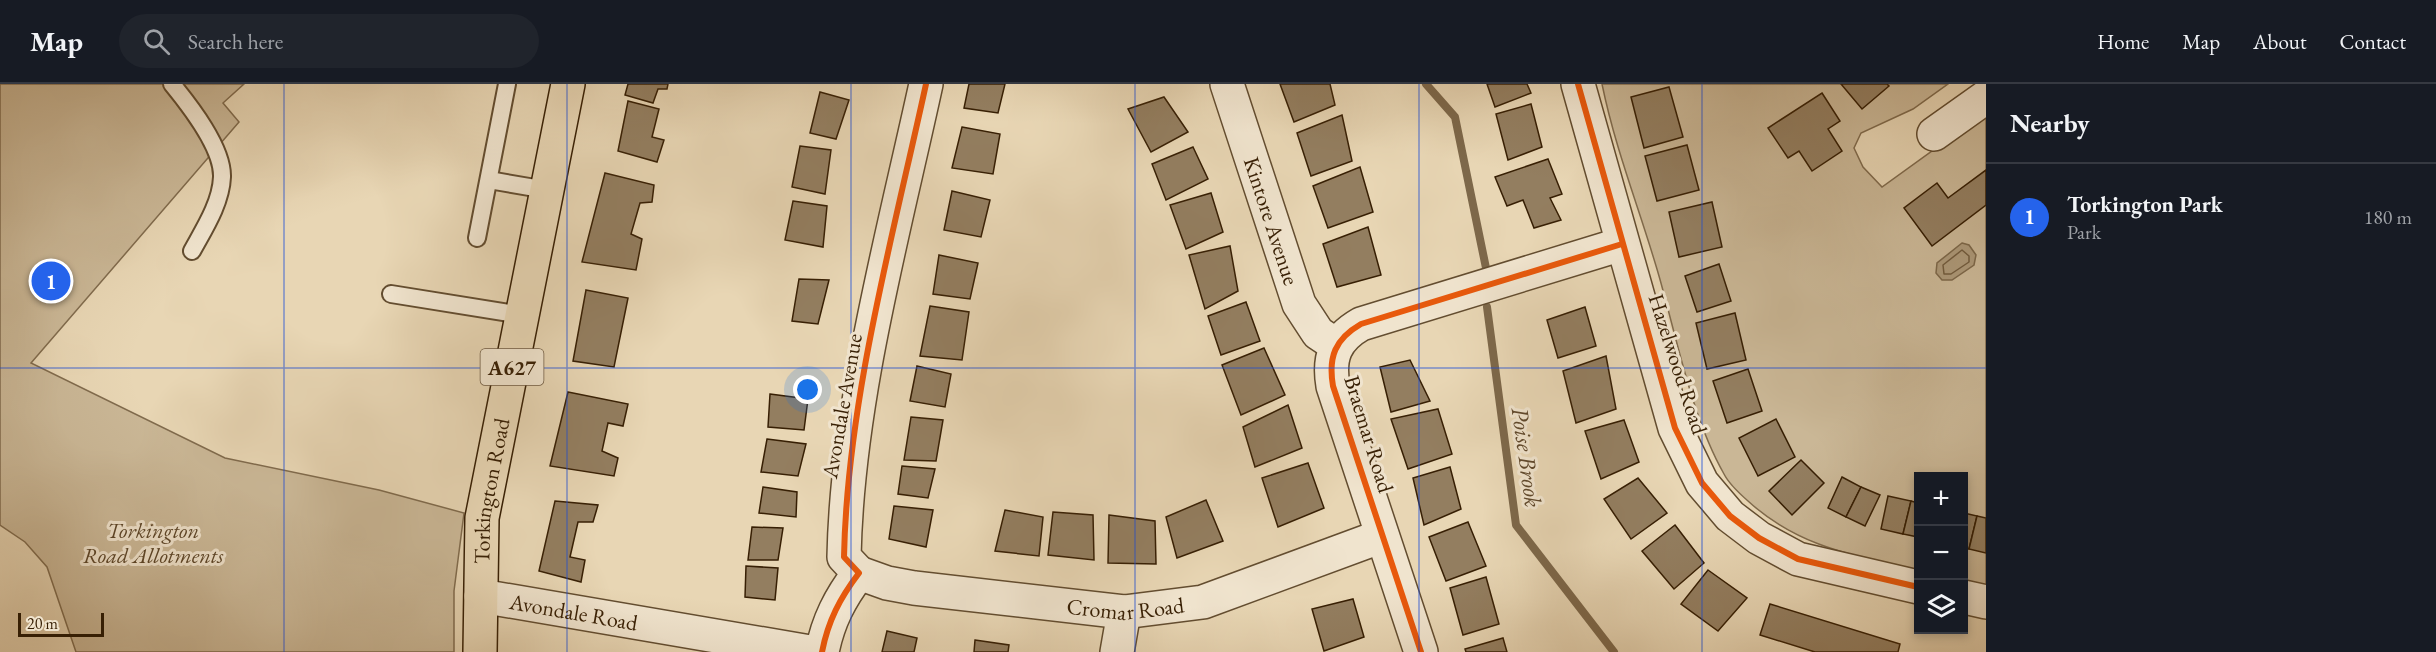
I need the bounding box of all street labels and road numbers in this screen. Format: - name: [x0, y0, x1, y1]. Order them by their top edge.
- street label: Kintore Avenue: [1237, 153, 1306, 289]
- street label: Hazelwood Road: [1642, 290, 1715, 439]
- street label: Avondale Avenue: [815, 331, 869, 482]
- road number: A627: [480, 349, 544, 385]
- street label: Braemar Road: [1337, 372, 1401, 497]
- street label: Torkington Road: [467, 415, 516, 564]
- street label: Avondale Road: [506, 586, 641, 637]
- street label: Cromar Road: [1065, 590, 1186, 627]

